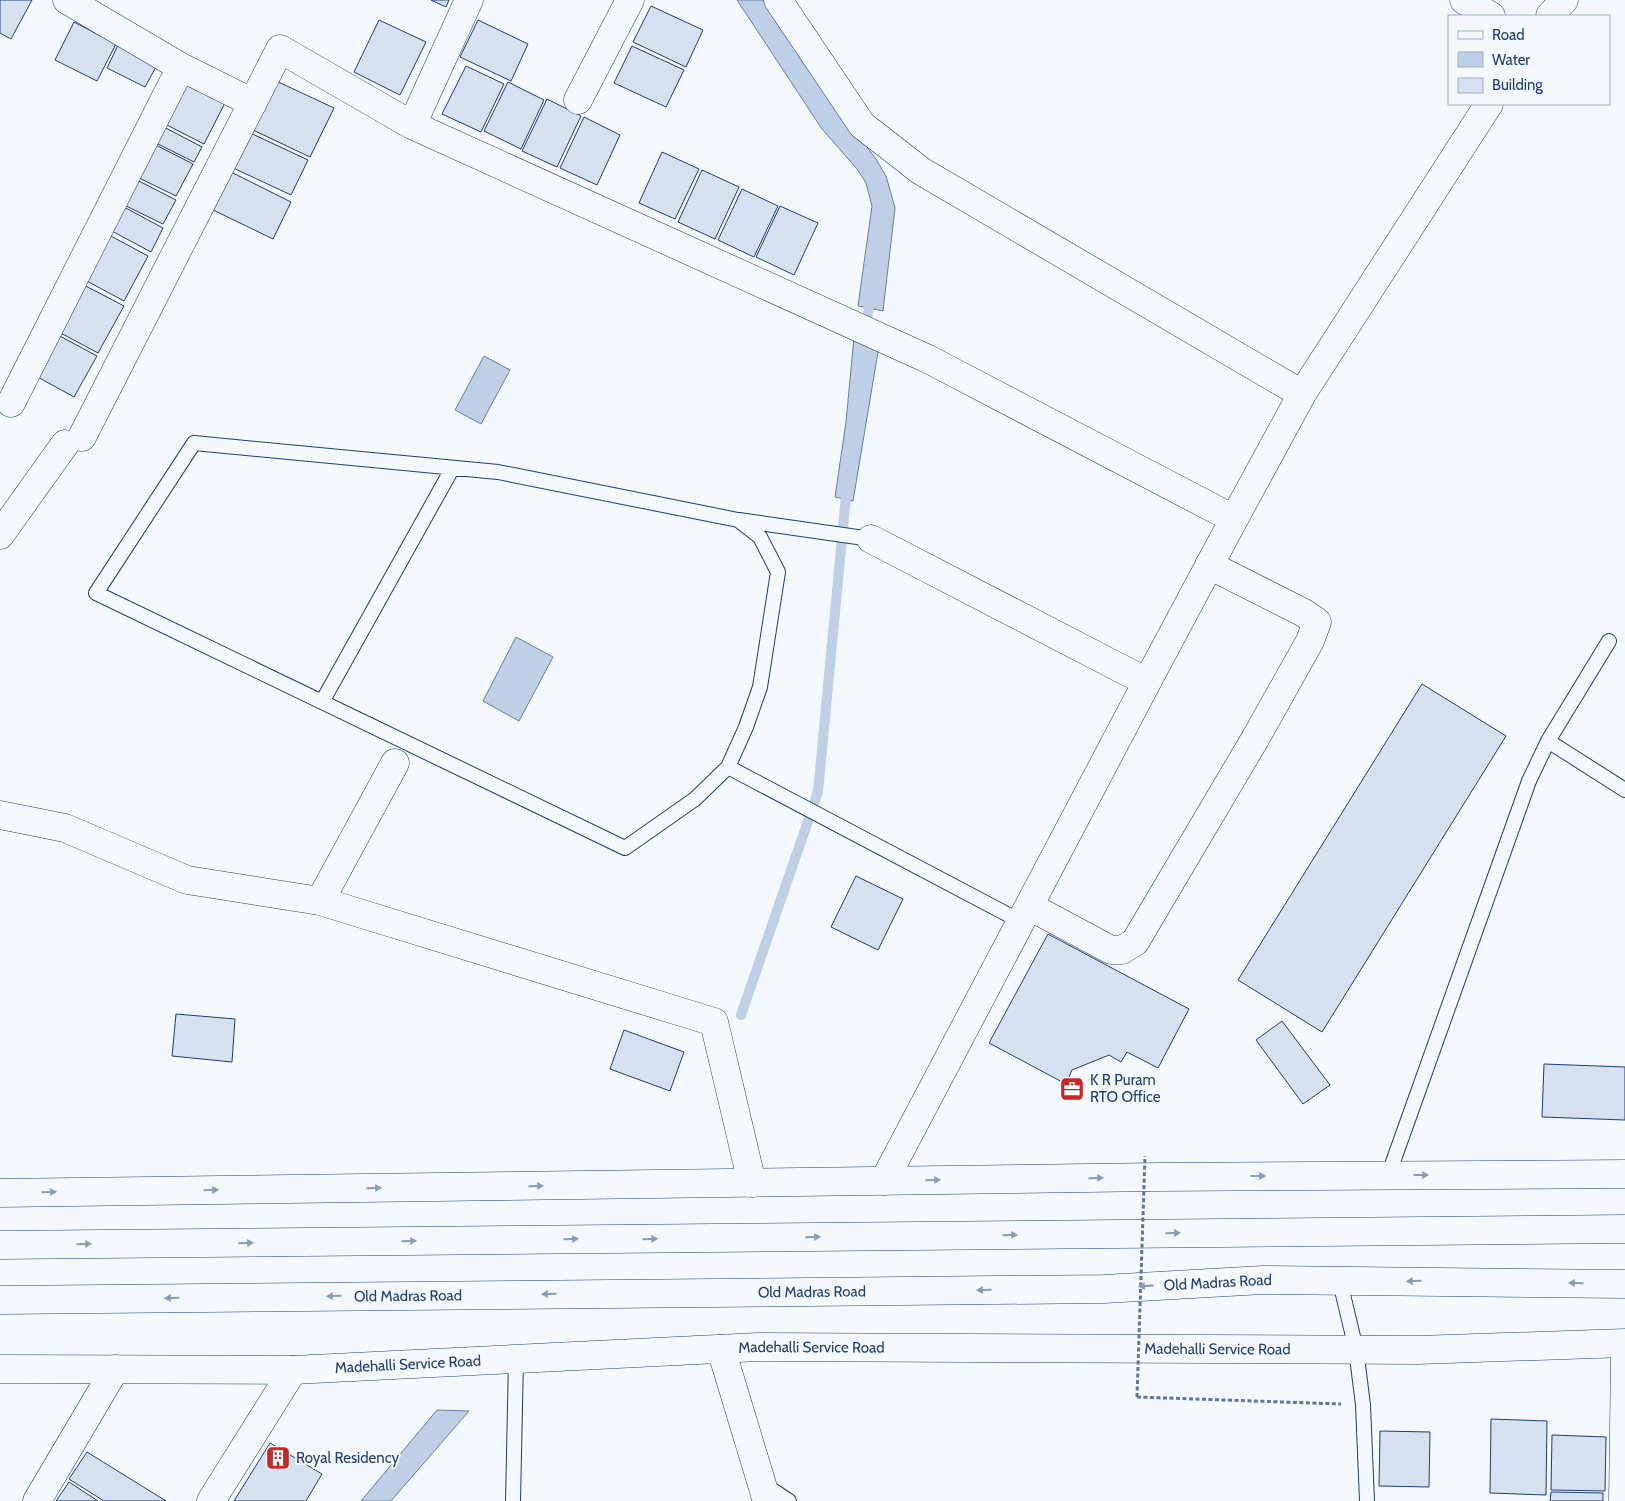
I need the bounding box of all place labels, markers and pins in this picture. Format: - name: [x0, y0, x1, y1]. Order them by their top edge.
- place label: K R Puram RTO Office: [1090, 1071, 1161, 1106]
- office icon: K R Puram RTO Office: [1059, 1076, 1085, 1102]
- building icon: Royal Residency: [265, 1445, 291, 1471]
- place label: Royal Residency: [296, 1449, 399, 1467]

